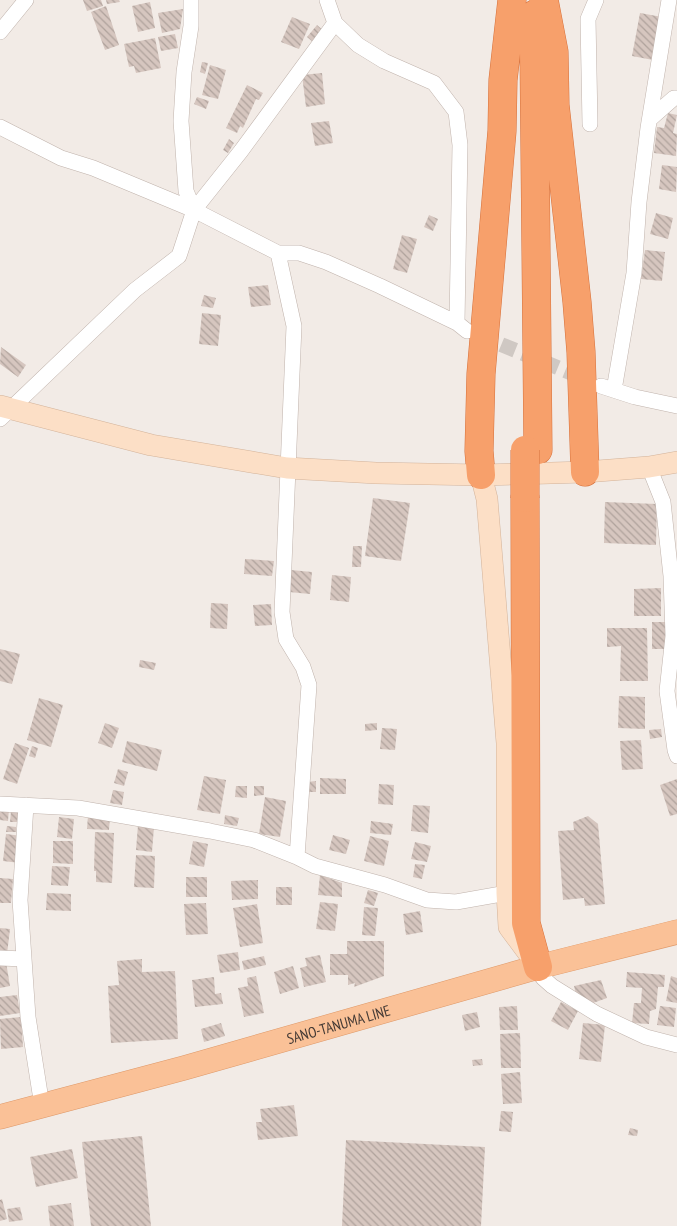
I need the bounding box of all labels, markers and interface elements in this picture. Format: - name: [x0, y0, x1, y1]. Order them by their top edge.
- street label: SANO-TANUMA LINE: [285, 1000, 392, 1048]

